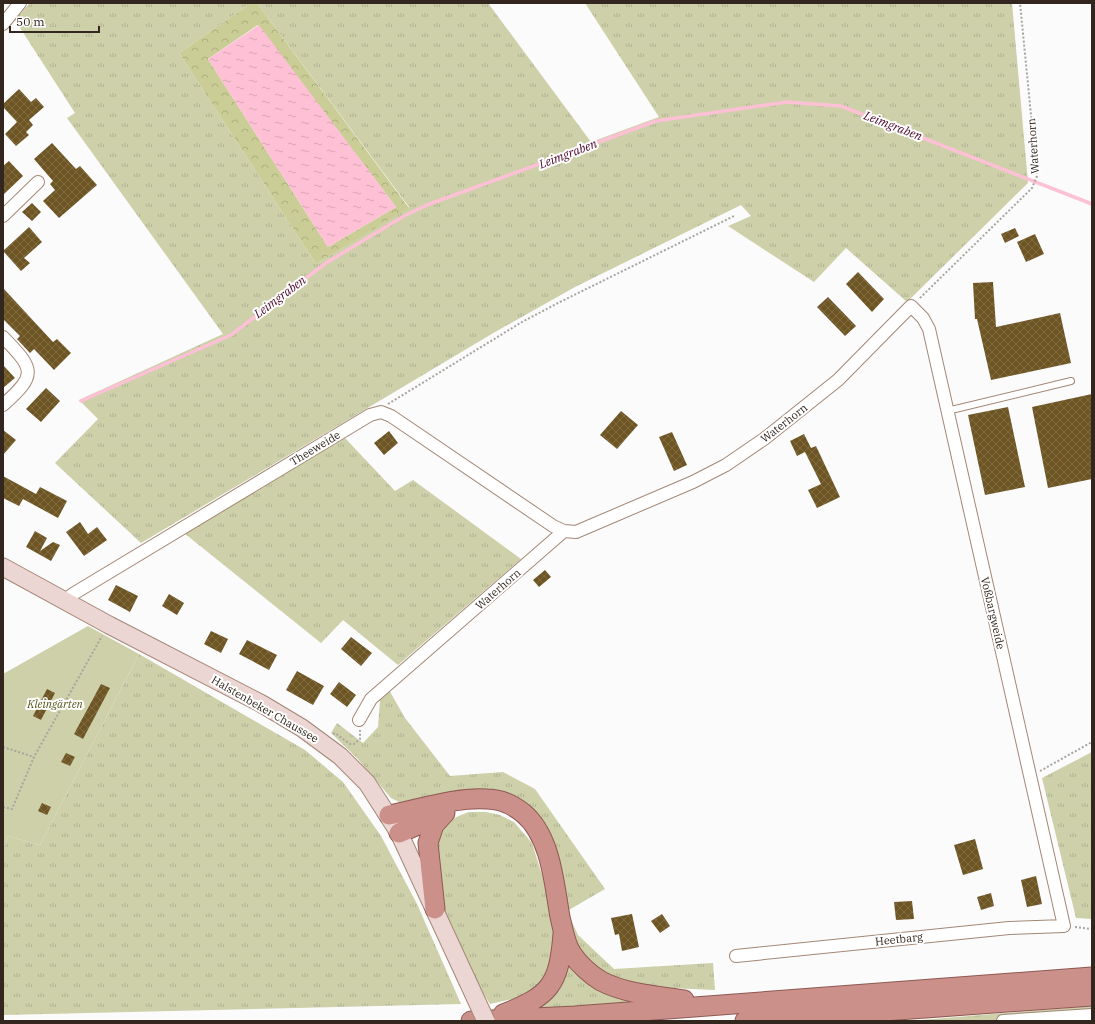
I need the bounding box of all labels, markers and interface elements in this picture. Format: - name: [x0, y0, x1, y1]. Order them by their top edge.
- scale bar: [10, 8, 99, 34]
- text: 50 m: [16, 14, 45, 29]
- water label: Leimgraben: [861, 107, 925, 144]
- street label: Waterhorn: [1024, 118, 1042, 174]
- water label: Leimgraben: [536, 136, 599, 172]
- water label: Leimgraben: [250, 272, 309, 322]
- street label: Waterhorn: [758, 400, 810, 446]
- street label: Theeweide: [287, 427, 343, 468]
- street label: Waterhorn: [472, 566, 524, 612]
- street label: Voßbargweide: [978, 575, 1008, 651]
- street label: Halstenbeker Chaussee: [209, 673, 321, 745]
- park label: Kleingärten: [26, 697, 84, 711]
- street label: Heetbarg: [874, 930, 924, 948]

